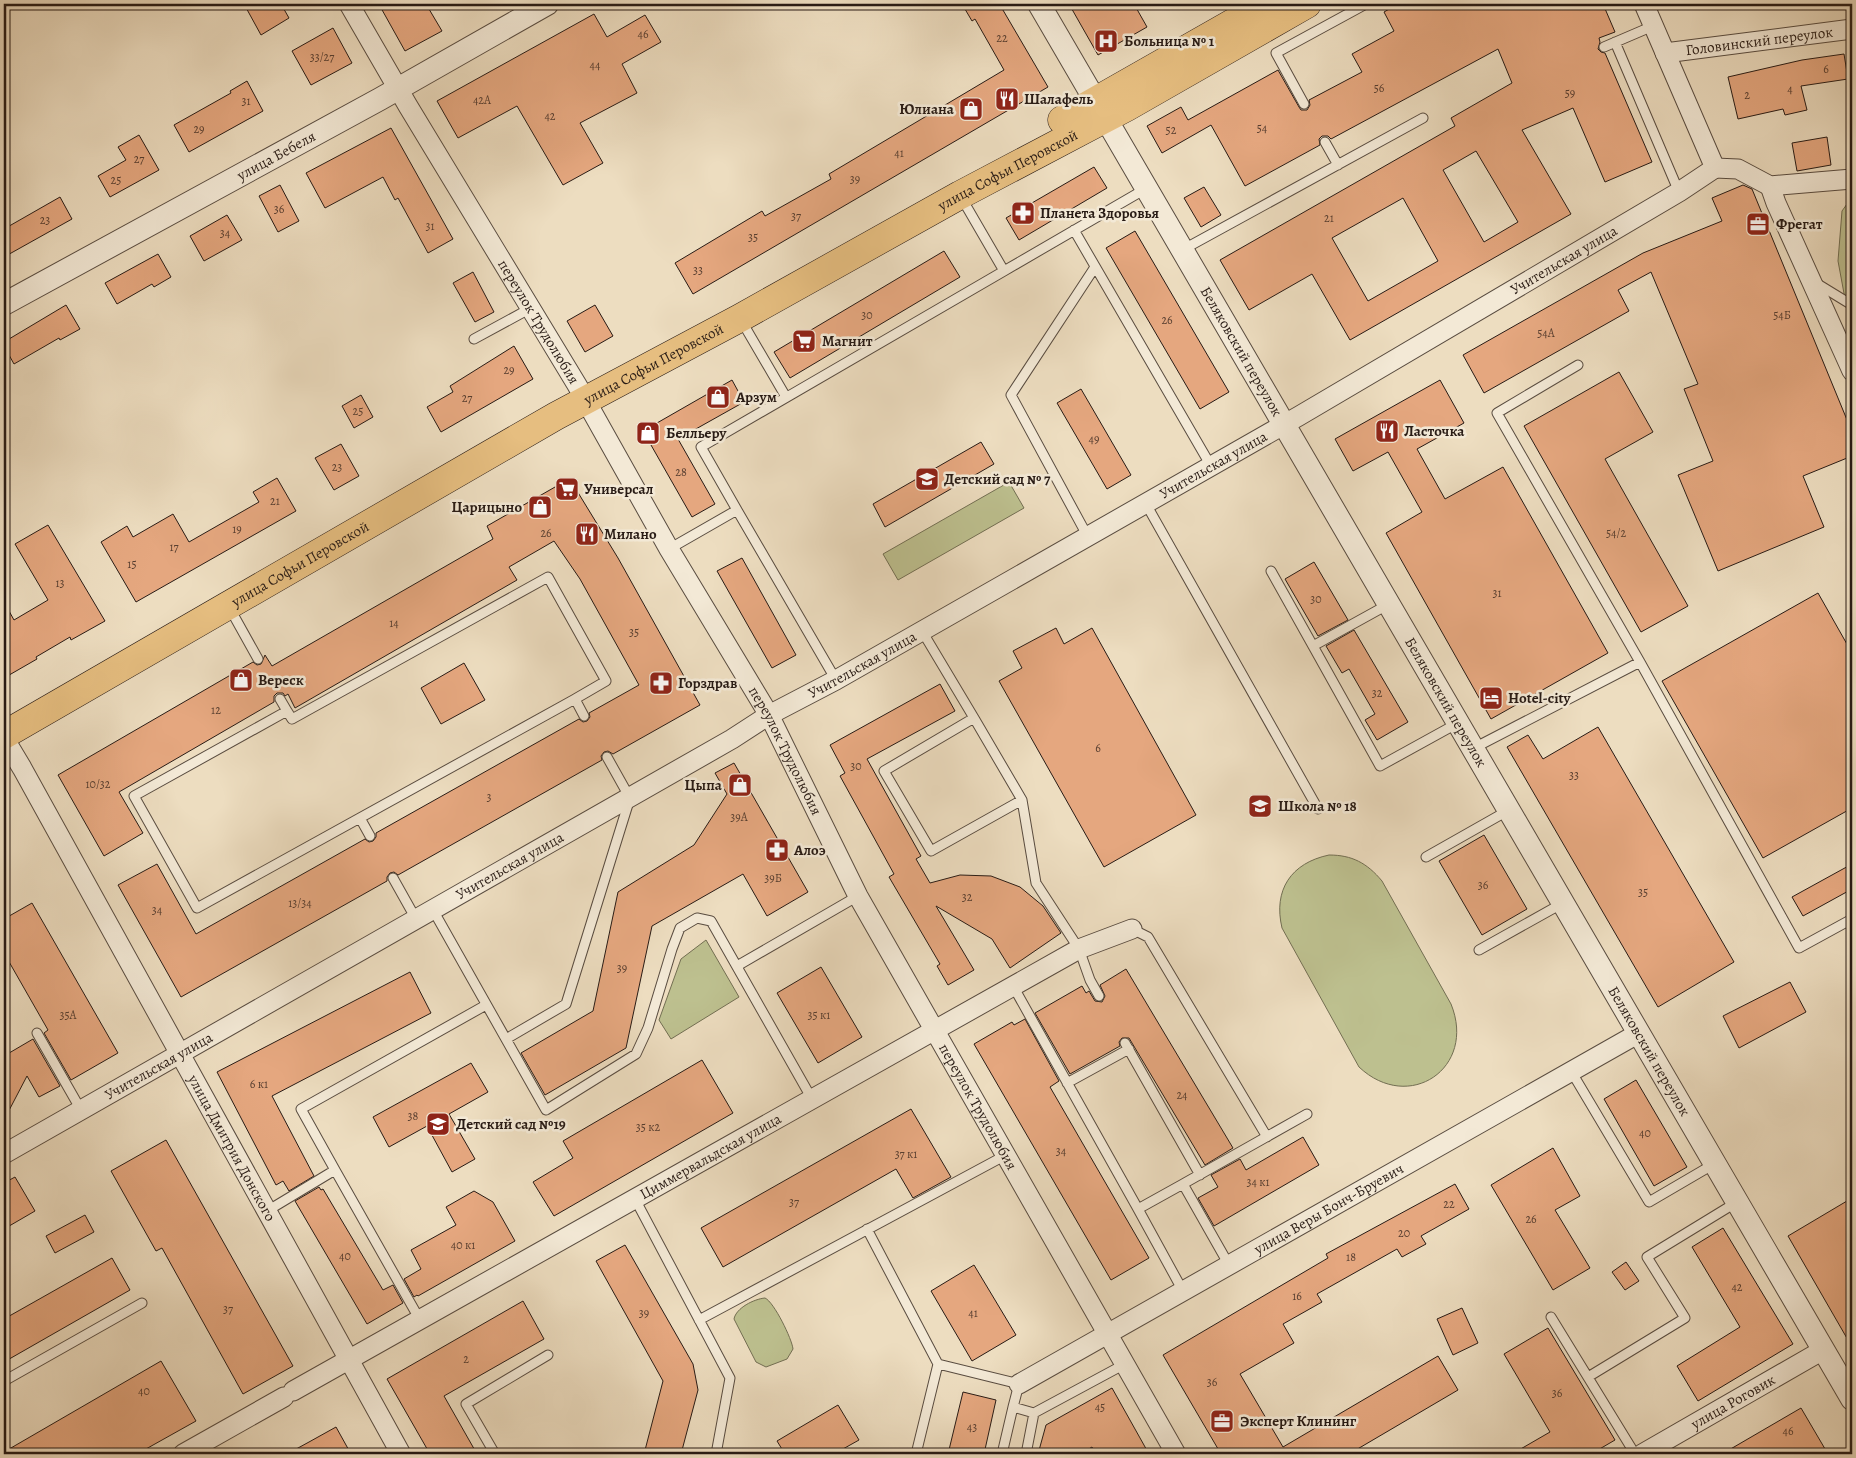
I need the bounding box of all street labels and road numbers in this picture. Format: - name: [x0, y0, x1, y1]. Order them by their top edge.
- street label: Головинский переулок: [1684, 22, 1834, 60]
- street label: улица Софьи Перовской: [933, 125, 1081, 216]
- street label: улица Бебеля: [233, 126, 319, 186]
- street label: Учительская улица: [1507, 221, 1621, 299]
- street label: переулок Трудолюбия: [493, 256, 584, 388]
- street label: Беляковский переулок: [1196, 283, 1287, 420]
- street label: улица Софьи Перовской: [579, 319, 727, 410]
- street label: Учительская улица: [1156, 426, 1271, 504]
- street label: улица Софьи Перовской: [227, 516, 373, 612]
- street label: Учительская улица: [805, 626, 920, 703]
- street label: Беляковский переулок: [1400, 633, 1492, 771]
- street label: переулок Трудолюбия: [744, 682, 827, 818]
- street label: Учительская улица: [452, 827, 567, 904]
- street label: Беляковский переулок: [1604, 982, 1695, 1120]
- street label: Учительская улица: [101, 1027, 216, 1105]
- street label: переулок Трудолюбия: [934, 1040, 1022, 1173]
- street label: улица Дмитрия Донского: [183, 1070, 280, 1225]
- street label: Циммервальдская улица: [636, 1108, 785, 1204]
- street label: улица Веры Бонч-Бруевич: [1250, 1158, 1407, 1259]
- street label: улица Роговик: [1686, 1369, 1779, 1434]

